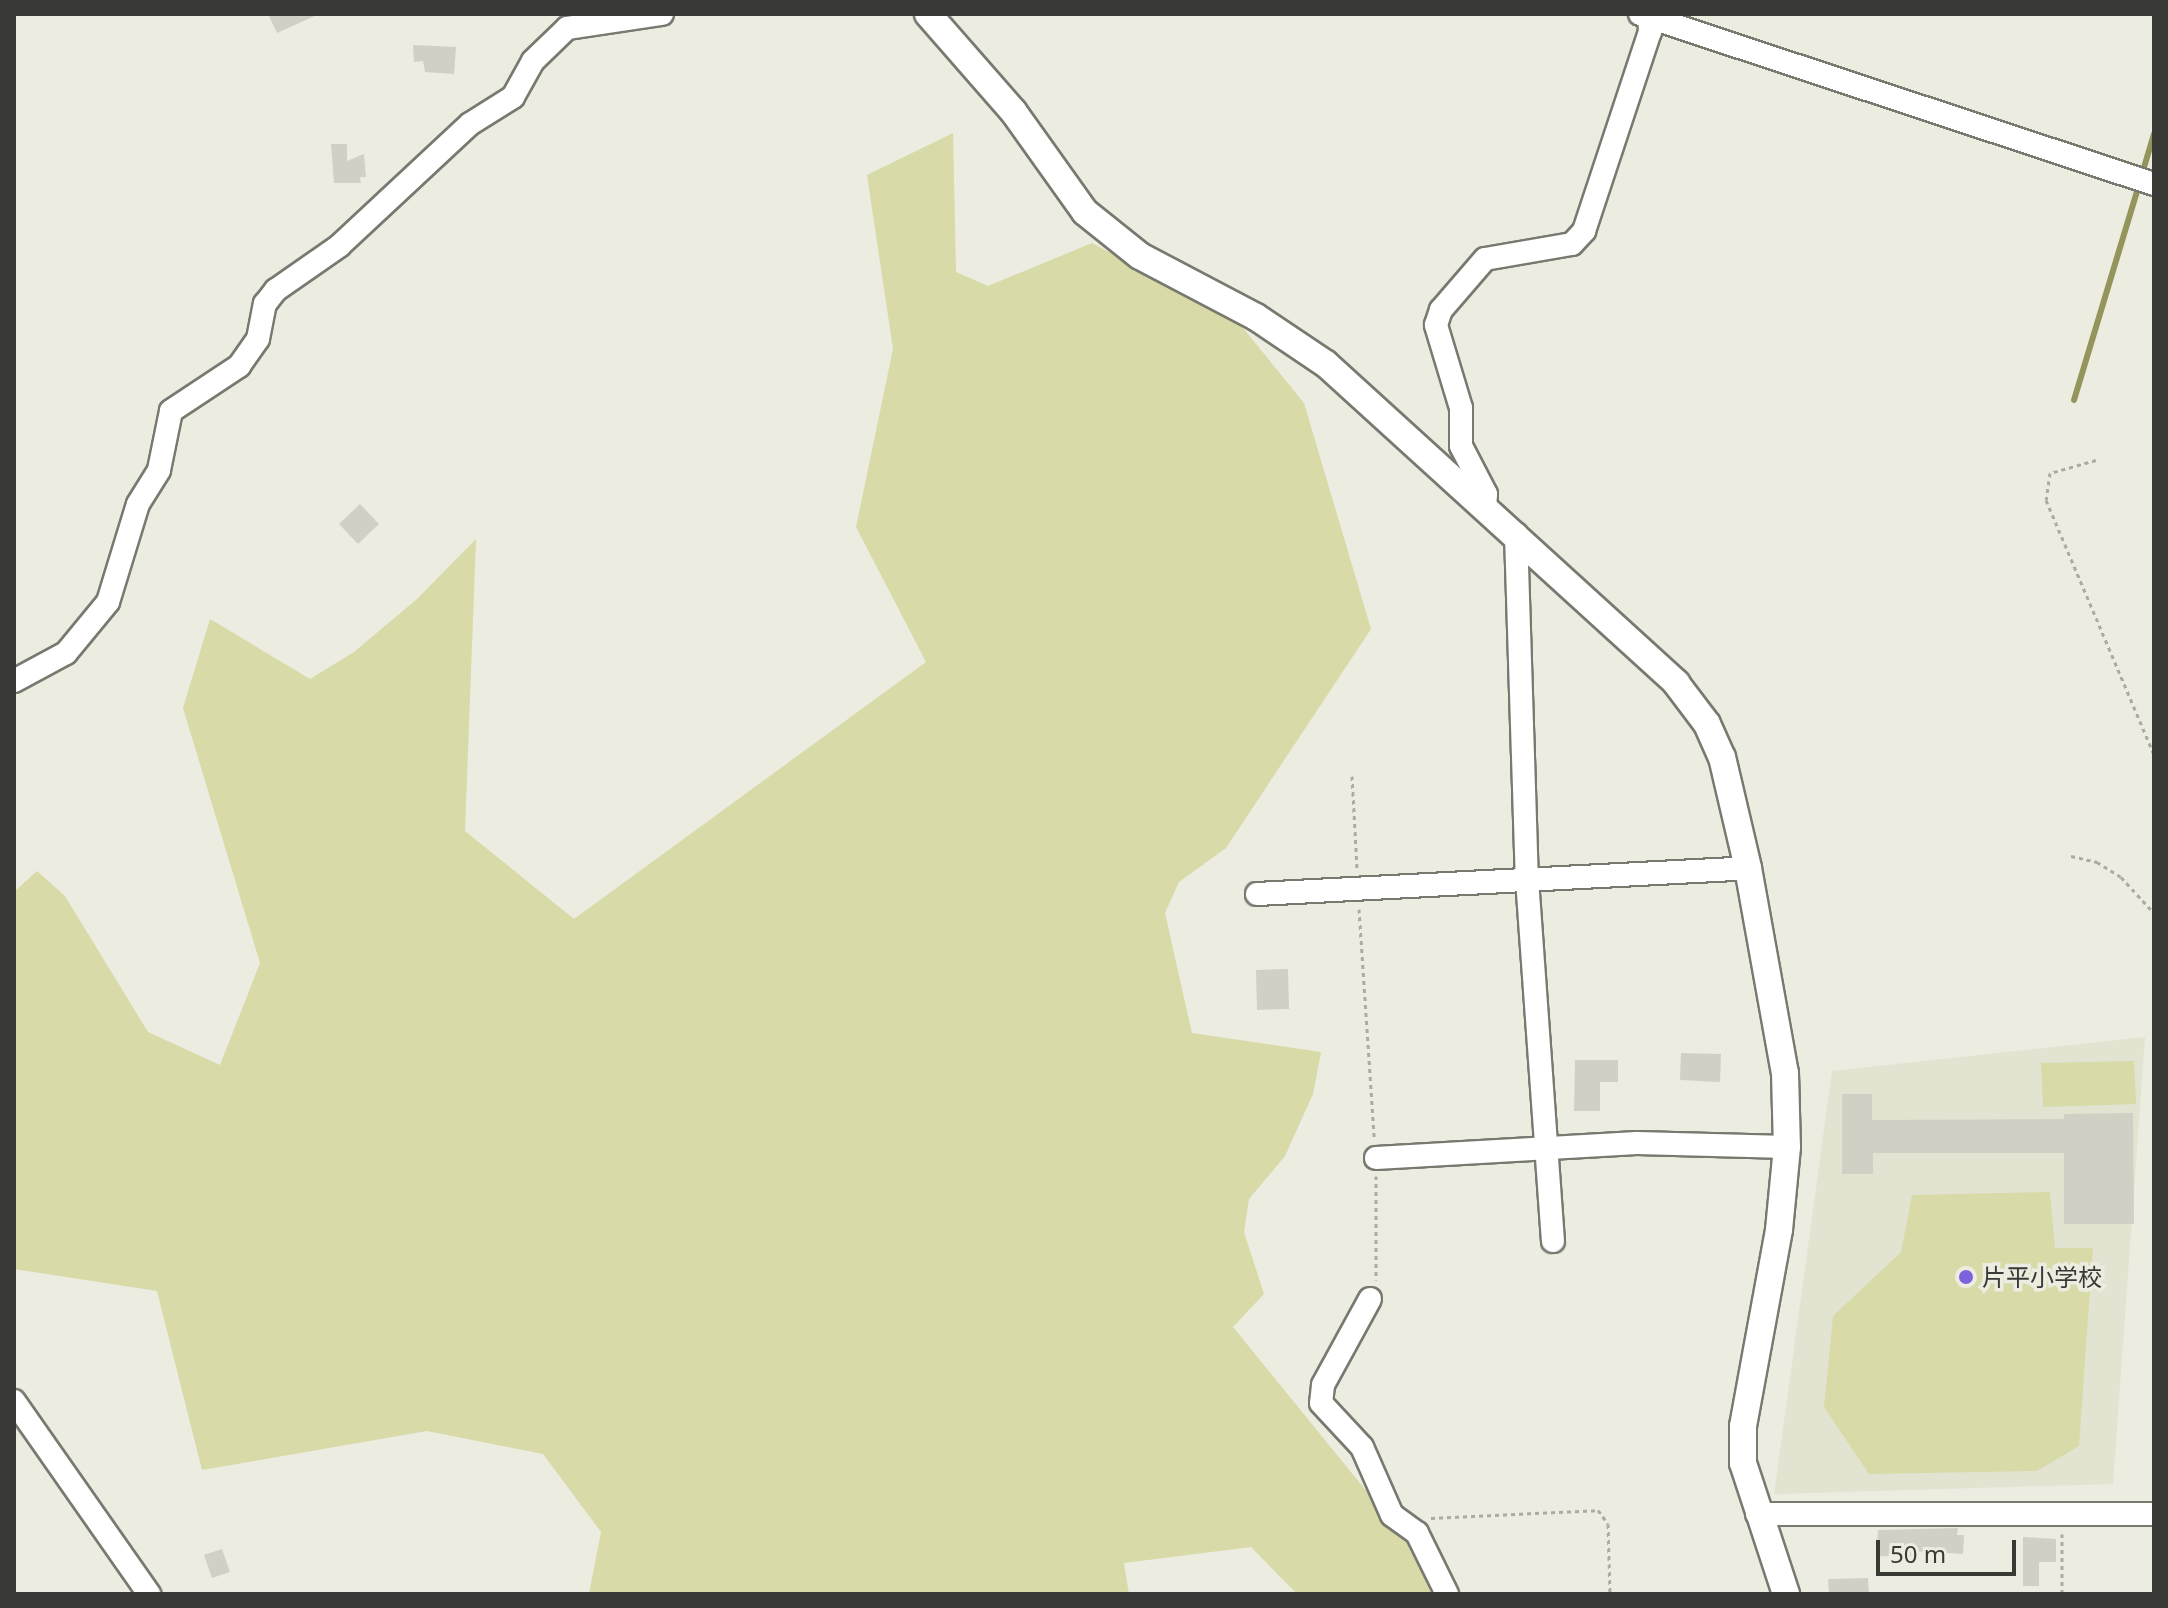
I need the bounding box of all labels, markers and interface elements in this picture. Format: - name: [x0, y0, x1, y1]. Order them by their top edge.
- place label: 片平小学校: [1982, 1263, 2102, 1291]
- marker: 片平小学校: [1957, 1268, 1975, 1286]
- scale bar: [1880, 1524, 2020, 1574]
- text: 50 m: [1890, 1537, 1946, 1570]

